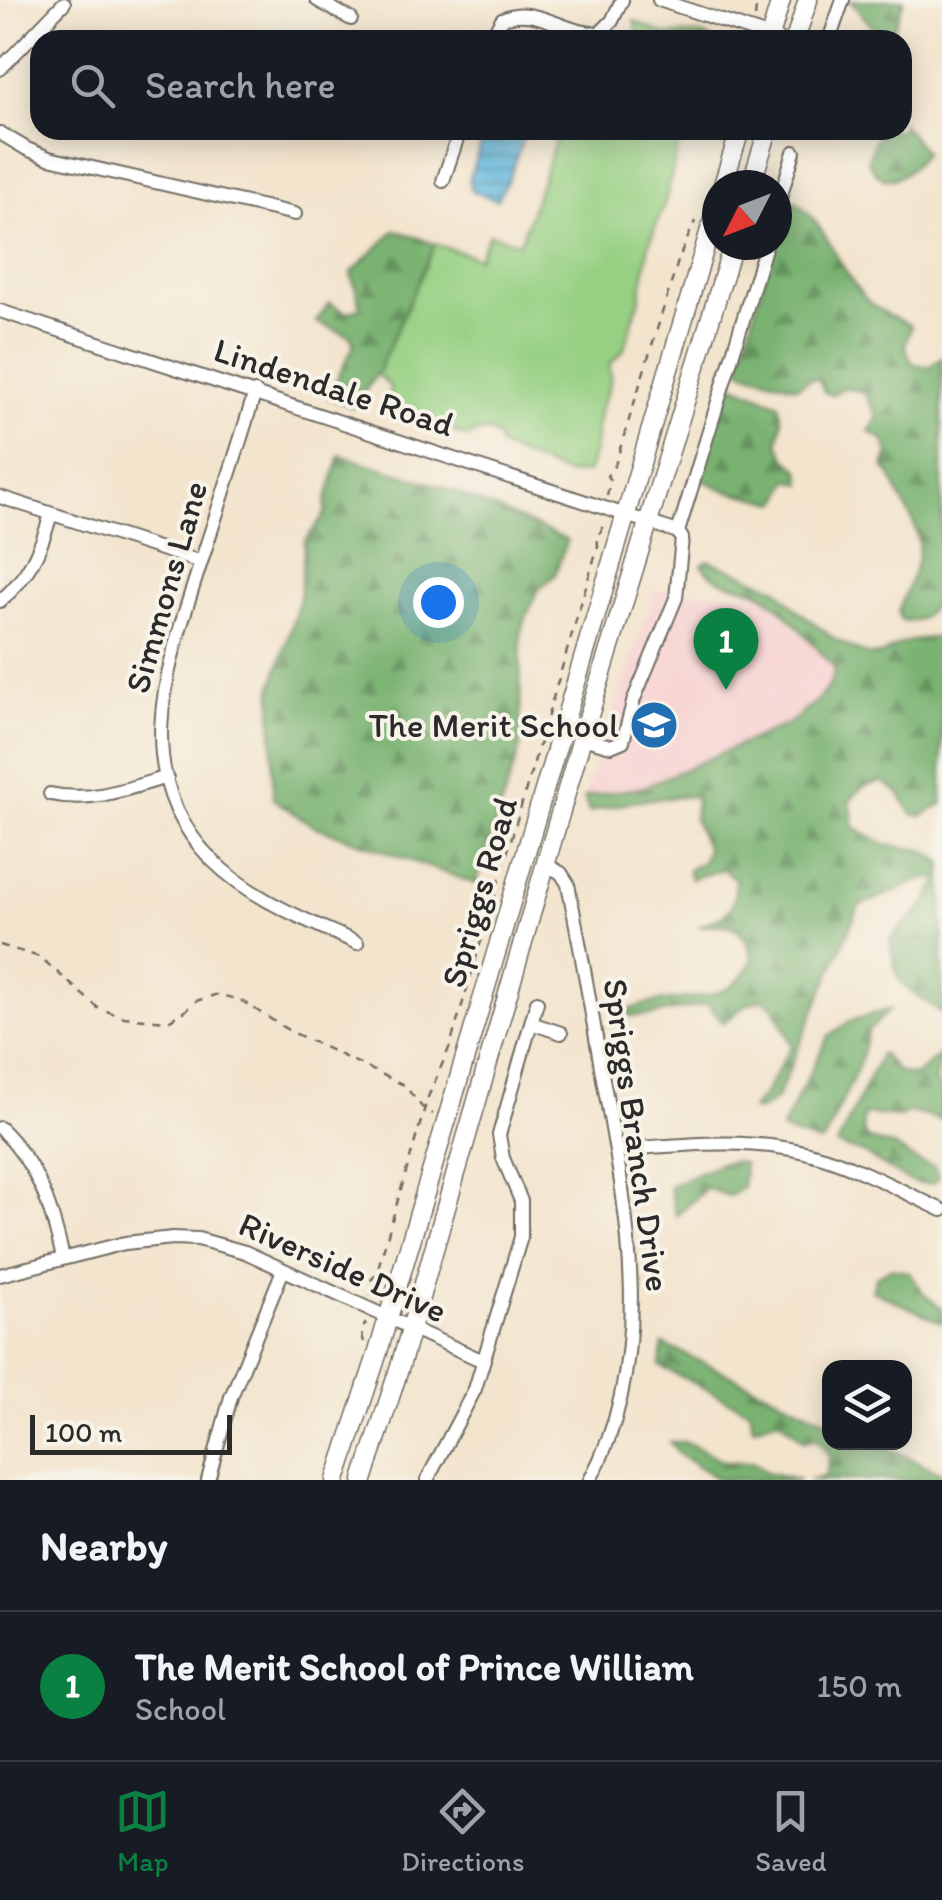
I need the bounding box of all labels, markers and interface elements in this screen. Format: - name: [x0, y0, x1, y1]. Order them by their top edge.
- search box: [30, 30, 912, 140]
- icon: search: [65, 58, 120, 113]
- text: Search here: [145, 62, 336, 108]
- north arrow: [702, 170, 792, 260]
- street label: Lindendale Road: [209, 328, 459, 446]
- street label: Simmons Lane: [116, 476, 216, 698]
- your location: [413, 577, 464, 628]
- pin: 1: [694, 608, 758, 690]
- school or university icon: The Merit School: [628, 699, 680, 751]
- place label: The Merit School: [368, 704, 619, 746]
- street label: Spriggs Road: [432, 792, 526, 992]
- street label: Spriggs Branch Drive: [594, 976, 680, 1294]
- street label: Riverside Drive: [233, 1202, 453, 1332]
- map controls: [822, 1360, 912, 1450]
- button: layers: [822, 1360, 912, 1450]
- scale bar: [30, 1410, 232, 1454]
- text: 100 m: [45, 1415, 122, 1449]
- text: Nearby: [40, 1520, 167, 1571]
- text: The Merit School of Prince William: [135, 1644, 694, 1690]
- text: 1: [65, 1667, 80, 1705]
- text: 150 m: [817, 1667, 902, 1705]
- text: School: [135, 1690, 226, 1728]
- tab: Map: [115, 1784, 170, 1878]
- tab: Directions: [401, 1784, 524, 1878]
- tab: Saved: [755, 1784, 827, 1878]

